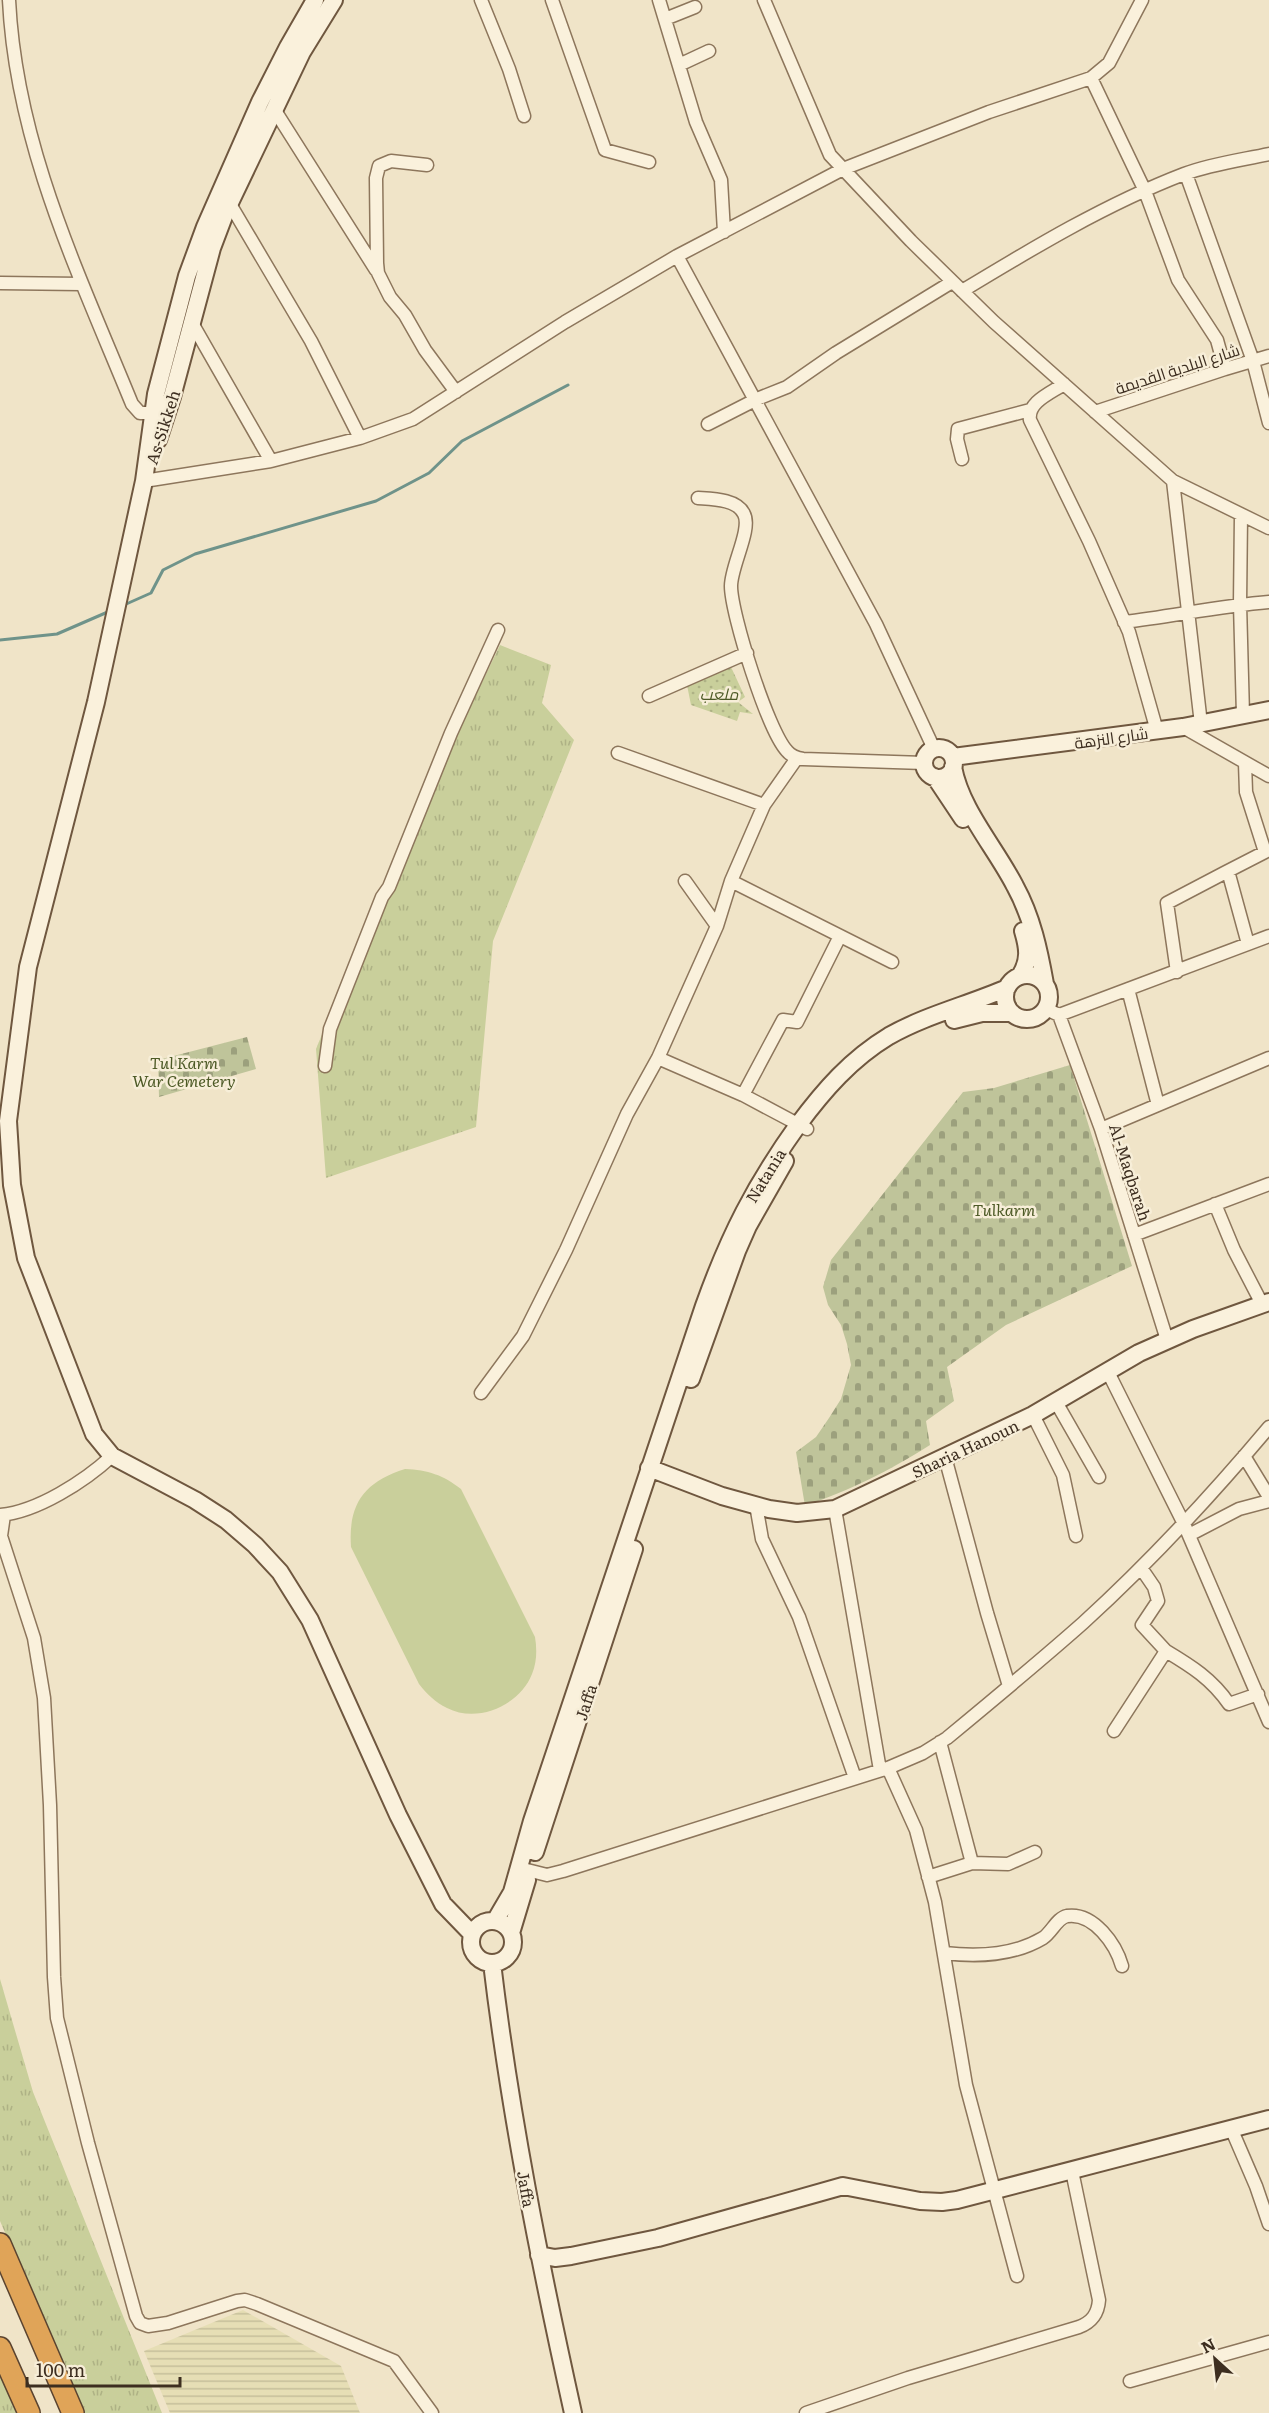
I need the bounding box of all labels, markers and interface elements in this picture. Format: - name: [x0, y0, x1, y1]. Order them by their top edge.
- street label: شارع البلدية القديمة: [1112, 337, 1243, 400]
- street label: As-Sikkeh: [139, 386, 185, 467]
- park label: ملعب: [700, 681, 739, 705]
- street label: شارع النزهة: [1072, 720, 1150, 755]
- park label: Tul Karm War Cemetery: [132, 1050, 236, 1092]
- street label: Al-Maqbarah: [1104, 1120, 1158, 1224]
- street label: Natania: [739, 1143, 791, 1207]
- park label: Tulkarm: [973, 1197, 1035, 1221]
- street label: Sharia Hanoun: [907, 1412, 1023, 1483]
- street label: Jaffa: [568, 1680, 602, 1723]
- street label: Jaffa: [512, 2169, 542, 2210]
- north arrow: [1185, 2329, 1245, 2389]
- text: N: [1196, 2331, 1219, 2358]
- scale bar: [27, 2350, 180, 2388]
- text: 100 m: [36, 2356, 85, 2383]

